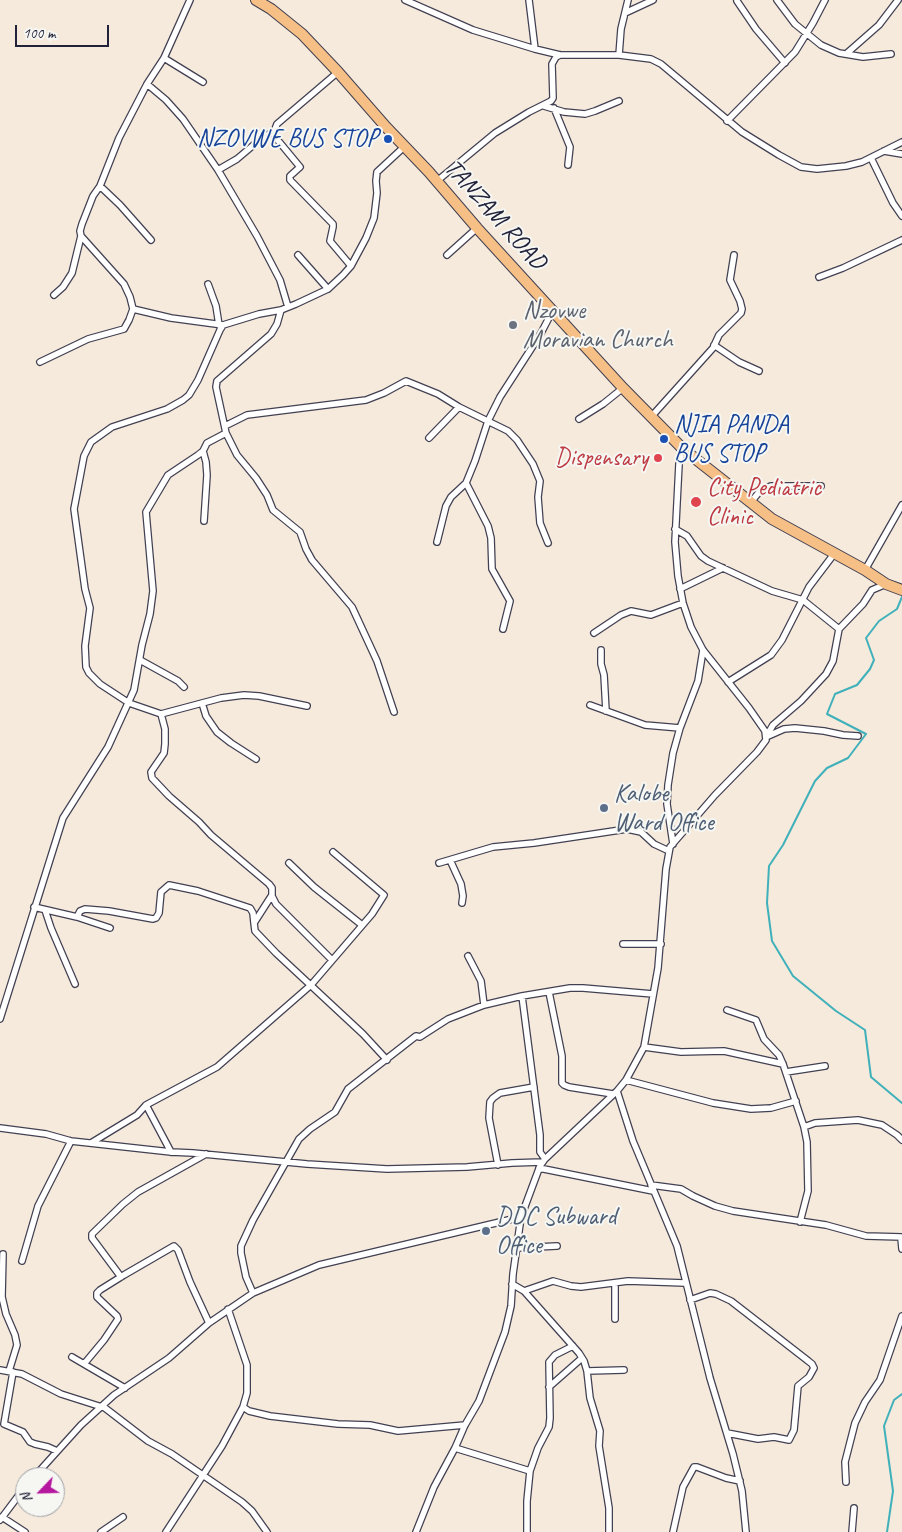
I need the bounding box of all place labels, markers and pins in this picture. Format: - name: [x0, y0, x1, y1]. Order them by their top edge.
- place label: NZOVWE BUS STOP: [197, 124, 378, 154]
- marker: NZOVWE BUS STOP: [382, 133, 394, 145]
- place label: Nzovwe Moravian Church: [523, 296, 673, 355]
- marker: Nzovwe Moravian Church: [507, 319, 519, 331]
- place label: NJIA PANDA BUS STOP: [674, 410, 789, 469]
- marker: NJIA PANDA BUS STOP: [658, 433, 670, 445]
- place label: Dispensary: [555, 443, 648, 473]
- marker: Dispensary: [652, 452, 664, 464]
- place label: City Pediatric Clinic: [707, 473, 821, 532]
- marker: City Pediatric Clinic: [689, 495, 703, 509]
- place label: Kalobe Ward Office: [614, 779, 714, 838]
- marker: Kalobe Ward Office: [598, 802, 610, 814]
- place label: DDC Subward Office: [496, 1202, 616, 1261]
- marker: DDC Subward Office: [480, 1225, 492, 1237]

